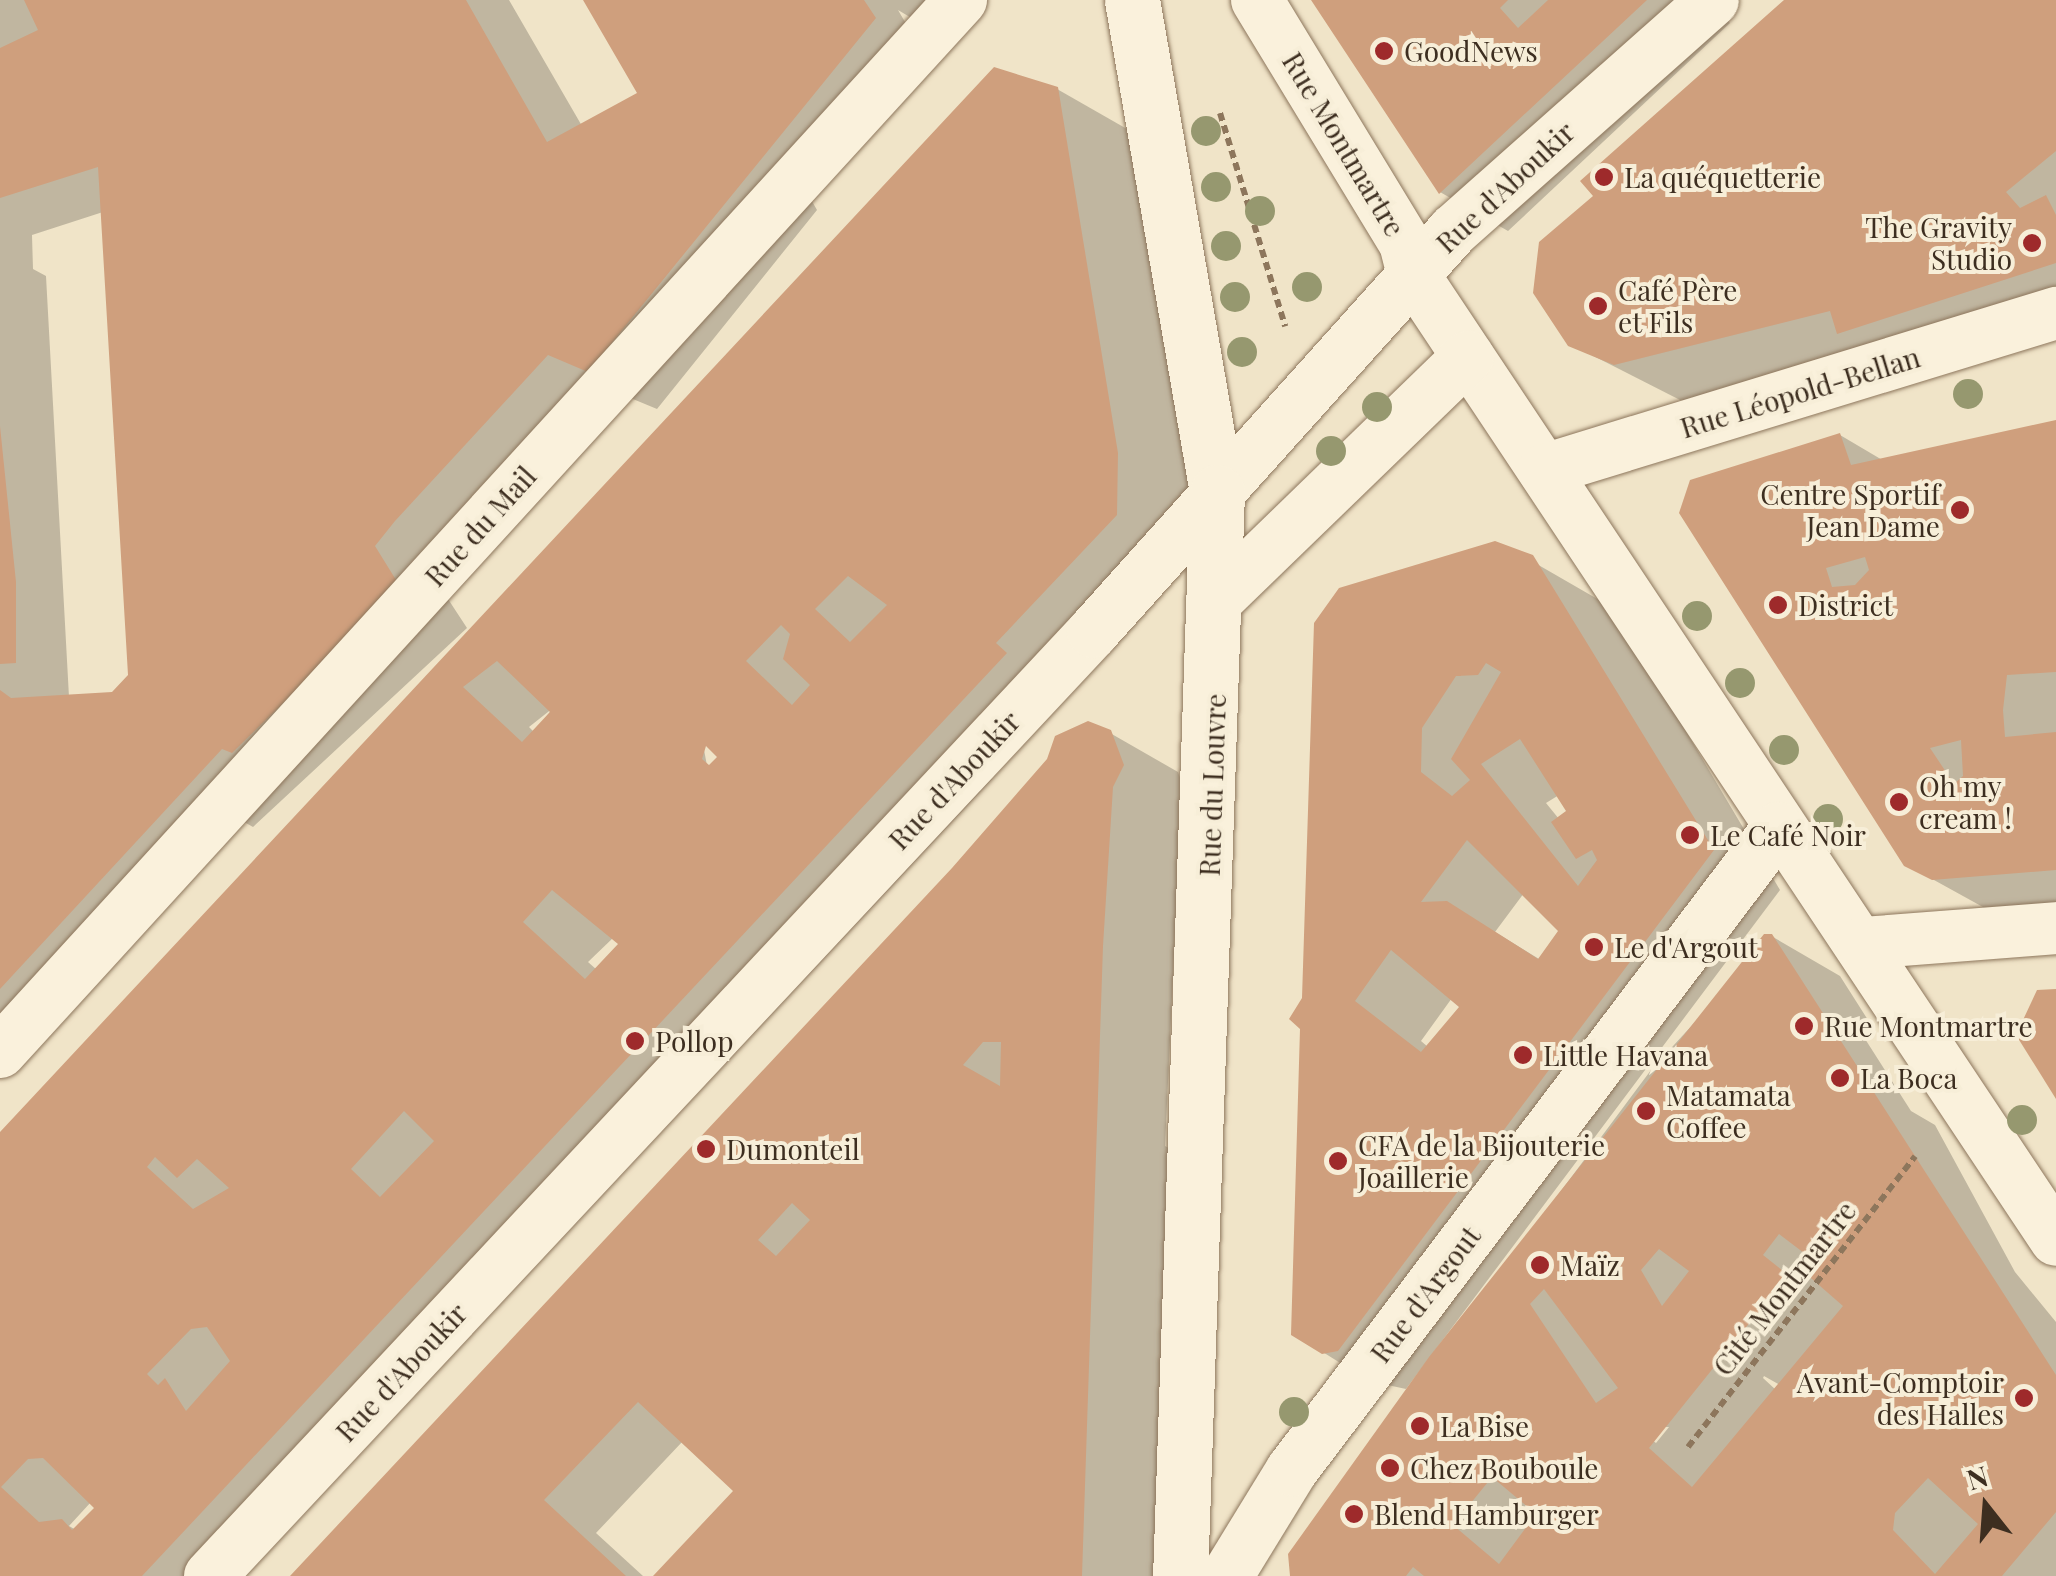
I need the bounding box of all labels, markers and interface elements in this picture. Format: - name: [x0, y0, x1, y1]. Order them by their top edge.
- place label: GoodNews: [1404, 34, 1538, 68]
- marker: GoodNews: [1373, 40, 1395, 62]
- street label: Rue Montmartre: [1276, 46, 1412, 242]
- street label: Rue d'Aboukir: [1429, 114, 1581, 260]
- place label: La quéquetterie: [1624, 160, 1821, 194]
- marker: La quéquetterie: [1593, 166, 1615, 188]
- place label: The Gravity Studio: [1865, 210, 2012, 276]
- marker: The Gravity Studio: [2021, 232, 2043, 254]
- place label: Café Père et Fils: [1618, 273, 1737, 339]
- marker: Café Père et Fils: [1587, 295, 1609, 317]
- street label: Rue Léopold-Bellan: [1676, 340, 1924, 444]
- street label: Rue du Mail: [418, 459, 542, 593]
- place label: Centre Sportif Jean Dame: [1760, 477, 1940, 543]
- marker: Centre Sportif Jean Dame: [1949, 499, 1971, 521]
- place label: District: [1798, 588, 1893, 622]
- marker: District: [1767, 594, 1789, 616]
- street label: Rue du Louvre: [1192, 693, 1232, 877]
- street label: Rue d'Aboukir: [881, 704, 1027, 856]
- place label: Oh my cream !: [1919, 769, 2012, 835]
- marker: Oh my cream !: [1888, 791, 1910, 813]
- place label: Le Café Noir: [1710, 818, 1866, 852]
- marker: Le Café Noir: [1679, 824, 1701, 846]
- place label: Le d'Argout: [1614, 930, 1758, 964]
- marker: Le d'Argout: [1583, 936, 1605, 958]
- place label: Rue Montmartre: [1824, 1009, 2033, 1043]
- marker: Rue Montmartre: [1793, 1015, 1815, 1037]
- place label: Pollop: [655, 1024, 733, 1058]
- marker: Pollop: [624, 1030, 646, 1052]
- place label: Little Havana: [1543, 1038, 1708, 1072]
- marker: Little Havana: [1512, 1044, 1534, 1066]
- place label: La Boca: [1860, 1061, 1958, 1095]
- marker: La Boca: [1829, 1067, 1851, 1089]
- place label: Matamata Coffee: [1666, 1078, 1791, 1144]
- marker: Matamata Coffee: [1635, 1100, 1657, 1122]
- place label: CFA de la Bijouterie Joaillerie: [1358, 1128, 1606, 1194]
- place label: Dumonteil: [726, 1132, 860, 1166]
- marker: Dumonteil: [695, 1138, 717, 1160]
- marker: CFA de la Bijouterie Joaillerie: [1327, 1150, 1349, 1172]
- street label: Cité Montmartre: [1706, 1194, 1862, 1382]
- street label: Rue d'Argout: [1363, 1219, 1487, 1369]
- place label: Maïz: [1560, 1248, 1620, 1282]
- marker: Maïz: [1529, 1254, 1551, 1276]
- street label: Rue d'Aboukir: [328, 1296, 474, 1448]
- place label: Avant-Comptoir des Halles: [1797, 1365, 2004, 1431]
- marker: Avant-Comptoir des Halles: [2013, 1387, 2035, 1409]
- place label: La Bise: [1440, 1409, 1530, 1443]
- marker: La Bise: [1409, 1415, 1431, 1437]
- place label: Chez Bouboule: [1410, 1451, 1599, 1485]
- north arrow: [1936, 1456, 2036, 1556]
- text: N: [1962, 1456, 1992, 1497]
- marker: Chez Bouboule: [1379, 1457, 1401, 1479]
- place label: Blend Hamburger: [1374, 1497, 1599, 1531]
- marker: Blend Hamburger: [1343, 1503, 1365, 1525]

